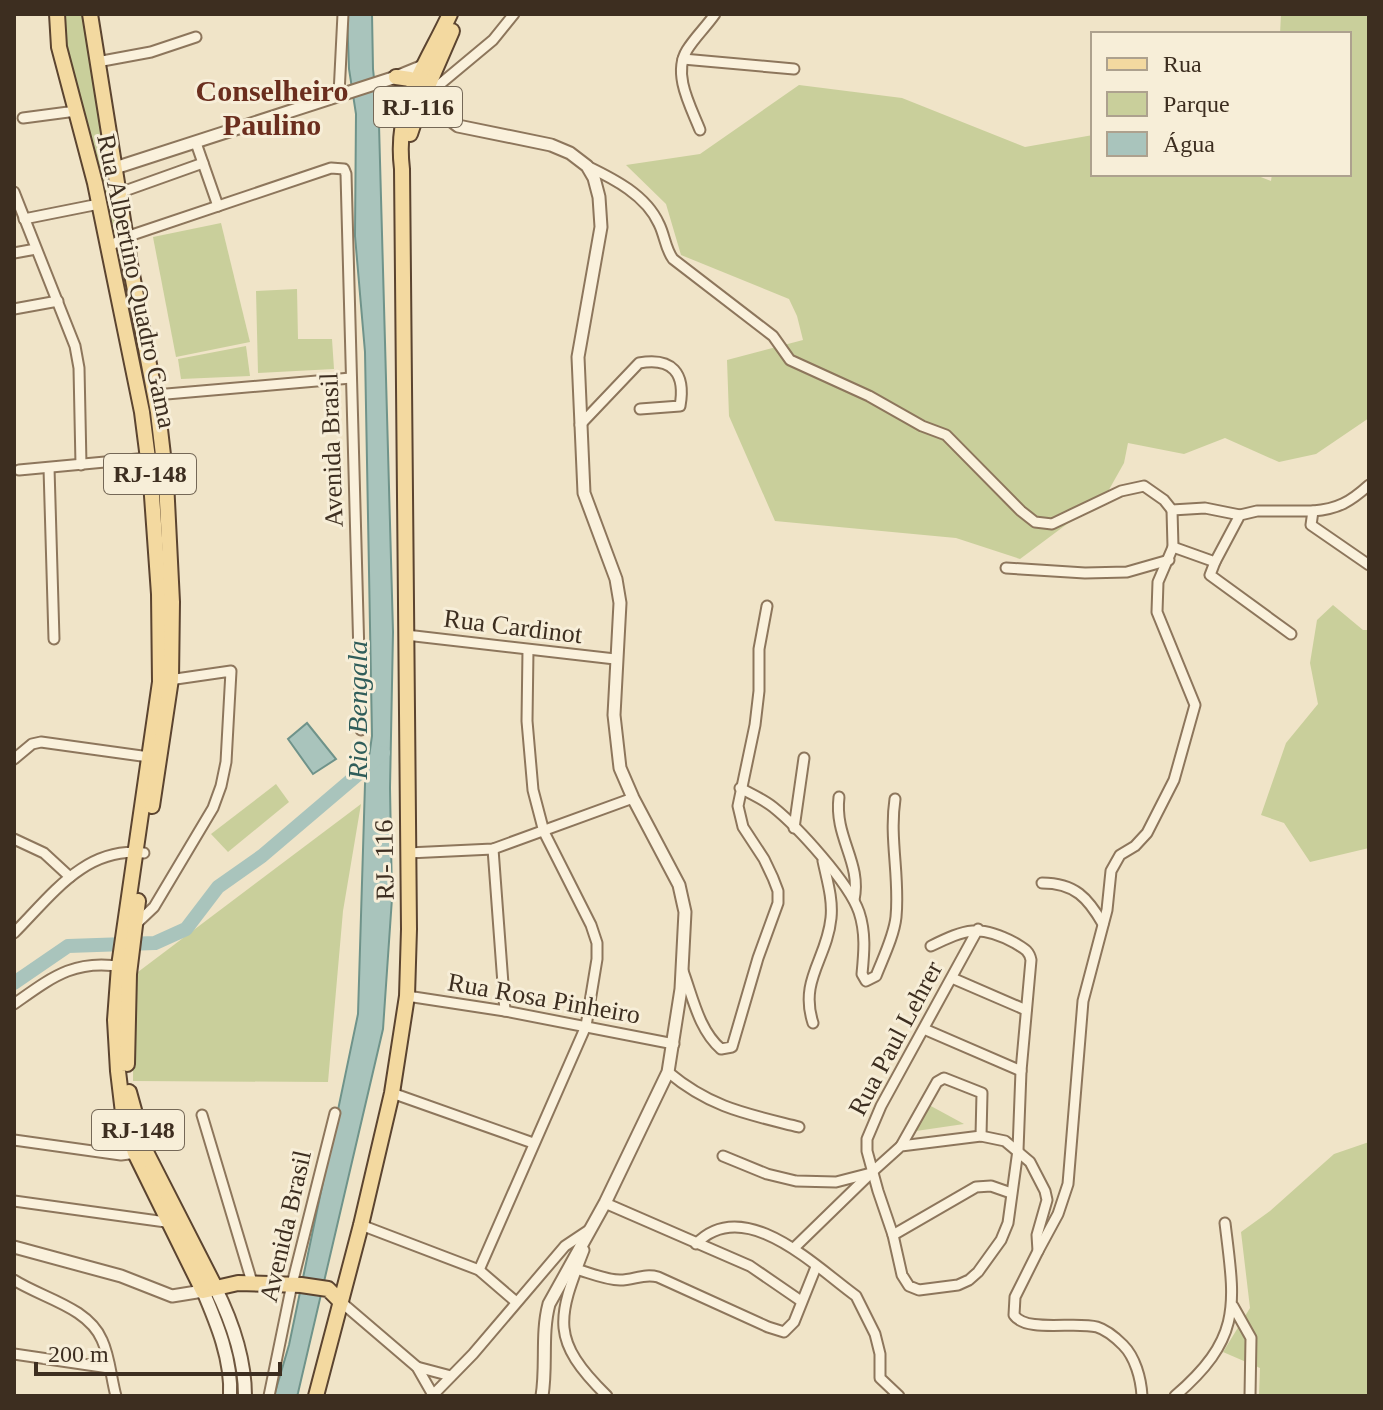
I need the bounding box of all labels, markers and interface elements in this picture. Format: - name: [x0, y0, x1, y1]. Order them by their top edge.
- legend: [1091, 32, 1351, 176]
- text: Rua: [1163, 51, 1202, 77]
- district label: Conselheiro Paulino: [196, 74, 348, 141]
- road number: RJ-116: [374, 87, 462, 127]
- text: Parque: [1163, 91, 1230, 117]
- text: Água: [1163, 131, 1215, 157]
- street label: Rua Albertino Quadro Gama: [91, 132, 182, 431]
- street label: Avenida Brasil: [314, 372, 349, 528]
- road number: RJ-148: [104, 454, 196, 494]
- street label: Rua Cardinot: [442, 604, 585, 649]
- water label: Rio Bengala: [342, 640, 373, 781]
- street label: RJ- 116: [369, 819, 400, 901]
- street label: Rua Paul Lehrer: [843, 956, 948, 1120]
- street label: Rua Rosa Pinheiro: [445, 967, 642, 1030]
- road number: RJ-148: [92, 1110, 184, 1150]
- street label: Avenida Brasil: [254, 1147, 317, 1305]
- scale bar: [36, 1326, 280, 1376]
- text: 200 m: [48, 1341, 109, 1367]

